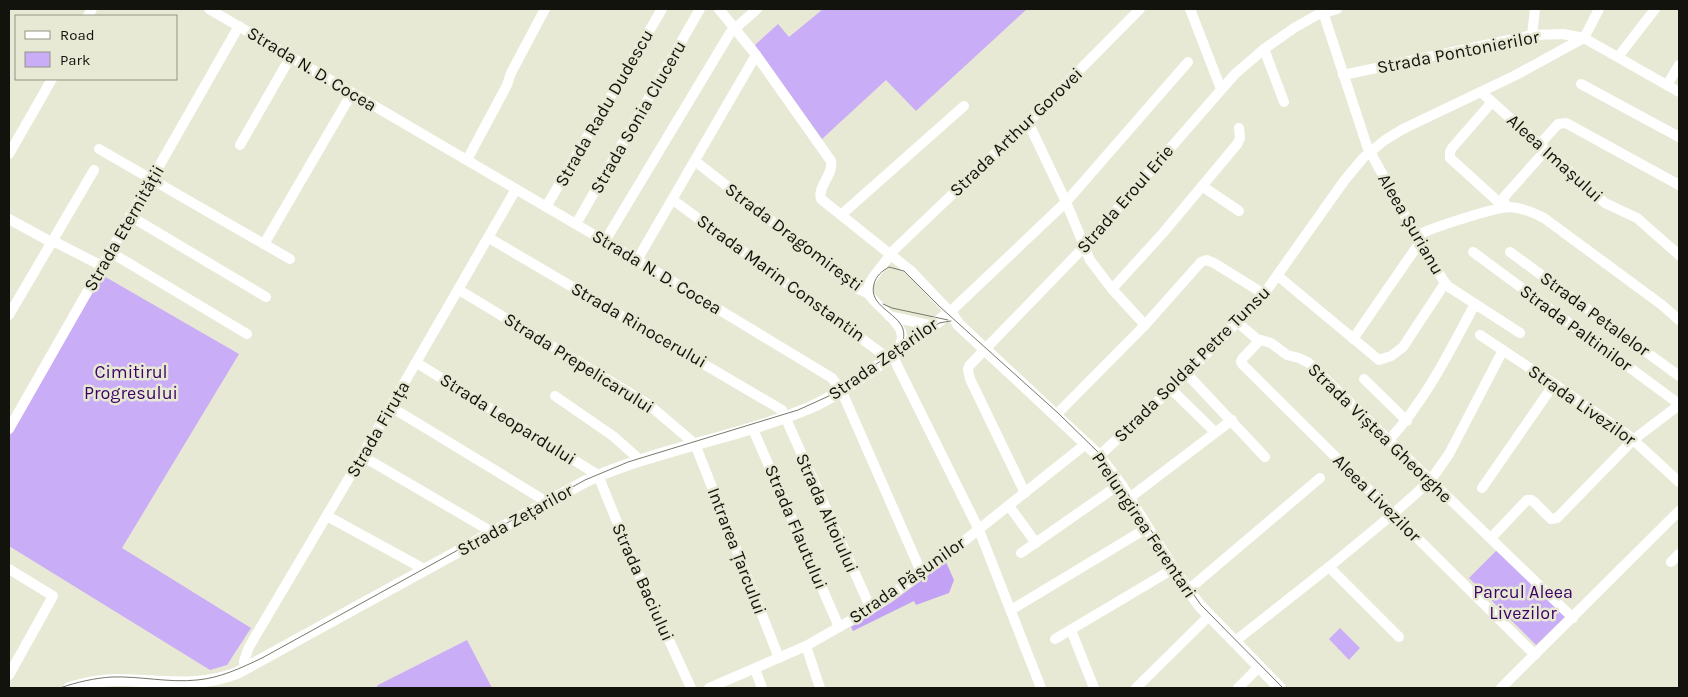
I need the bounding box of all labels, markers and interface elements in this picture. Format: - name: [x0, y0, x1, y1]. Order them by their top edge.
- legend: [15, 15, 178, 80]
- street label: Strada N. D. Cocea: [243, 22, 381, 116]
- street label: Strada Radu Dudescu: [550, 25, 658, 191]
- street label: Strada Pontonierilor: [1375, 25, 1542, 79]
- text: Road: [60, 26, 95, 44]
- street label: Strada Sonia Cluceru: [585, 37, 691, 197]
- text: Park: [60, 51, 90, 69]
- street label: Strada Arthur Gorovei: [945, 63, 1087, 201]
- street label: Aleea Imașului: [1502, 109, 1608, 207]
- street label: Strada Eroul Erie: [1072, 140, 1178, 258]
- street label: Strada Eternității: [79, 161, 169, 295]
- street label: Aleea Șurianu: [1373, 169, 1449, 279]
- street label: Strada Dragomirești: [721, 178, 867, 296]
- street label: Strada Marin Constantin: [692, 209, 870, 347]
- street label: Strada N. D. Cocea: [588, 225, 726, 319]
- street label: Strada Petalelor: [1536, 267, 1655, 362]
- street label: Strada Rinocerului: [567, 277, 711, 373]
- street label: Strada Paltinilor: [1516, 280, 1637, 376]
- street label: Strada Soldat Petre Tunsu: [1109, 281, 1275, 447]
- street label: Strada Prepelicarului: [500, 308, 658, 418]
- street label: Strada Zețarilor: [824, 313, 942, 405]
- street label: Strada Viștea Gheorghe: [1303, 358, 1457, 508]
- street label: Strada Livezilor: [1524, 360, 1640, 451]
- park label: Cimitirul Progresului: [84, 361, 178, 404]
- street label: Strada Leopardului: [436, 368, 580, 470]
- street label: Strada Firuța: [342, 377, 414, 481]
- street label: Prelungirea Ferentari: [1087, 448, 1201, 602]
- street label: Aleea Livezilor: [1328, 449, 1426, 547]
- street label: Strada Altoiului: [791, 450, 863, 576]
- street label: Strada Flautului: [760, 461, 832, 593]
- street label: Strada Zețarilor: [453, 479, 577, 561]
- street label: Intrarea Țarcului: [703, 484, 771, 618]
- street label: Strada Baciului: [607, 520, 679, 644]
- street label: Strada Pășunilor: [845, 531, 970, 628]
- park label: Parcul Aleea Livezilor: [1473, 581, 1573, 624]

